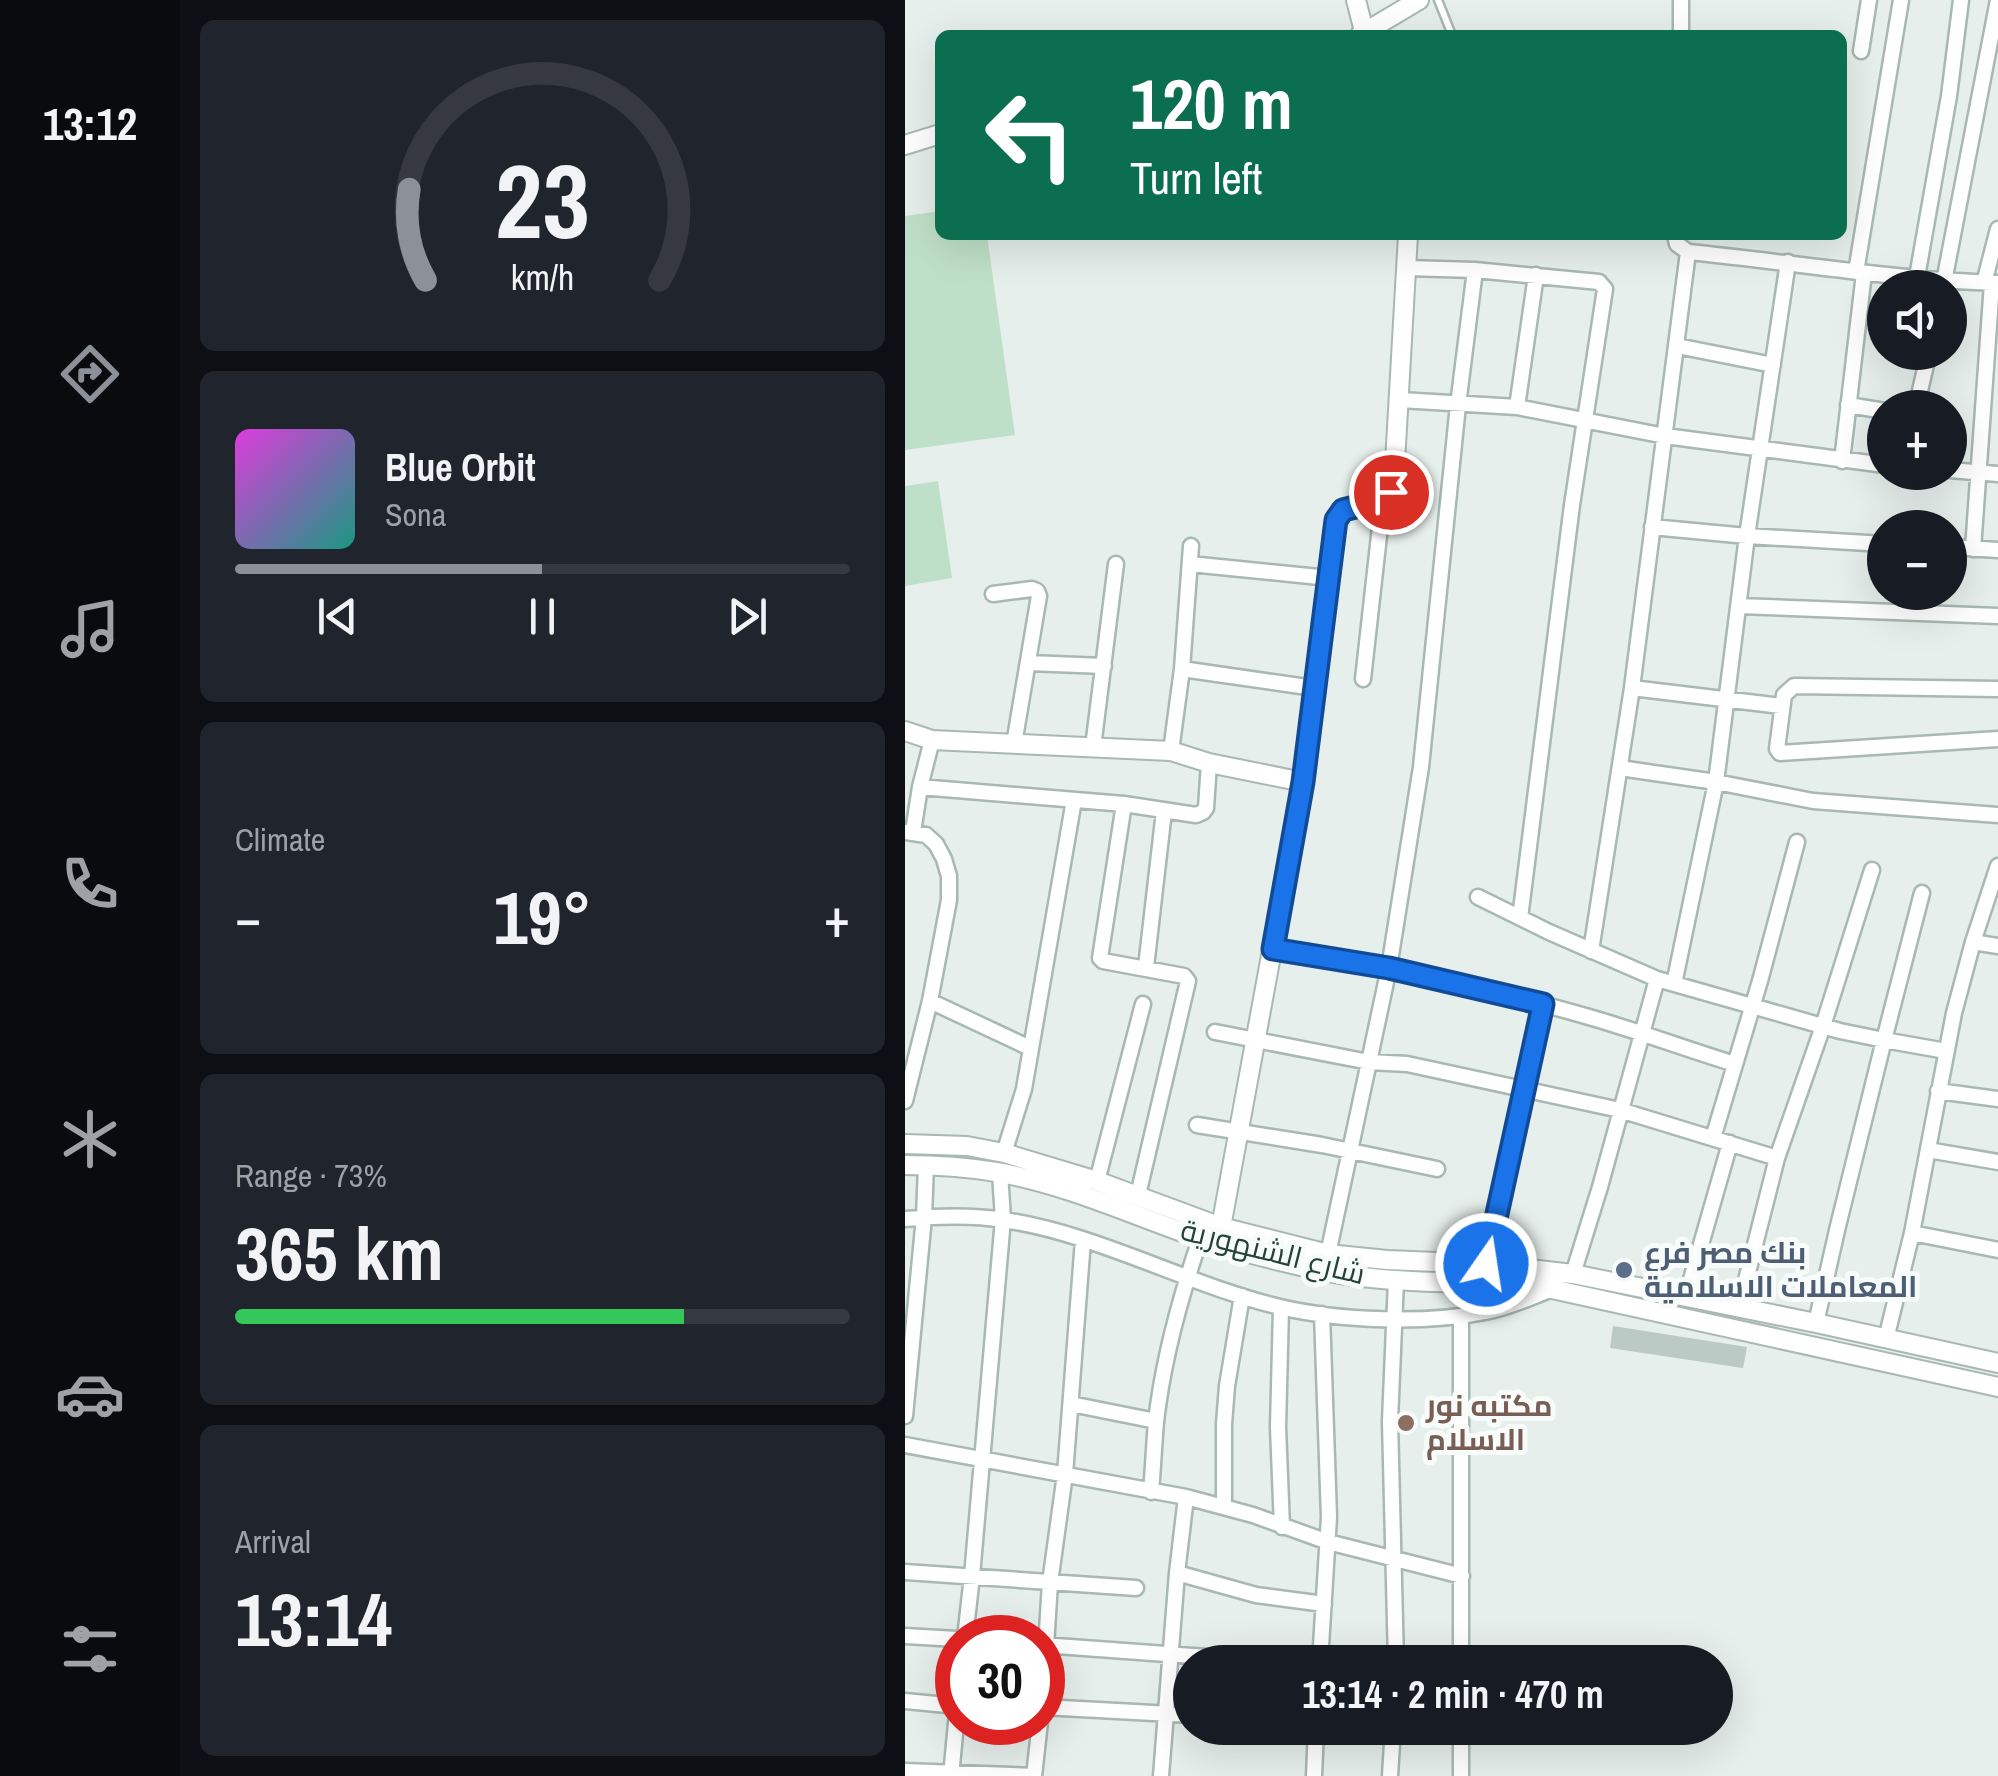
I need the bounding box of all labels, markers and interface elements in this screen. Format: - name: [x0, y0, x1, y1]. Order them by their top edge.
- text: 120 m: [1130, 57, 1293, 151]
- icon: left: [965, 70, 1095, 200]
- text: 13:12: [43, 93, 137, 154]
- text: 23: [495, 130, 590, 270]
- text: Turn left: [1130, 147, 1262, 208]
- text: km/h: [511, 253, 574, 301]
- map controls: [1867, 270, 1967, 610]
- button: sound: [1867, 270, 1967, 370]
- icon: directions: [55, 339, 125, 409]
- button: +: [1867, 390, 1967, 490]
- text: Blue Orbit: [385, 442, 536, 493]
- pin: [1349, 450, 1434, 535]
- icon: arrive: [1364, 465, 1419, 520]
- text: Sona: [385, 493, 446, 536]
- button: −: [1867, 510, 1967, 610]
- icon: previous: [310, 589, 365, 644]
- icon: pause: [515, 589, 570, 644]
- icon: next: [720, 589, 775, 644]
- icon: music: [55, 594, 125, 664]
- text: Climate: [235, 818, 325, 861]
- icon: phone: [55, 849, 125, 919]
- text: 19°: [493, 866, 592, 967]
- text: −: [235, 880, 261, 954]
- text: +: [824, 880, 850, 954]
- icon: climate: [55, 1104, 125, 1174]
- text: Range · 73%: [235, 1154, 387, 1197]
- text: 365 km: [235, 1202, 444, 1303]
- street label: شارع الشنهورية: [1177, 1209, 1370, 1294]
- position arrow: [1434, 1212, 1538, 1316]
- place label: بنك مصر فرع المعاملات الاسلامية: [1644, 1232, 1917, 1306]
- marker: بنك مصر فرع المعاملات الاسلامية: [1613, 1259, 1635, 1281]
- icon: car: [55, 1359, 125, 1429]
- place label: مكتبه نور الاسلام: [1425, 1385, 1553, 1460]
- marker: مكتبه نور الاسلام: [1395, 1412, 1417, 1434]
- text: Arrival: [235, 1520, 311, 1563]
- text: 13:14: [235, 1568, 392, 1669]
- icon: filters: [55, 1614, 125, 1684]
- speed limit sign: 30: [935, 1615, 1065, 1745]
- text: 13:14 · 2 min · 470 m: [1302, 1669, 1604, 1720]

